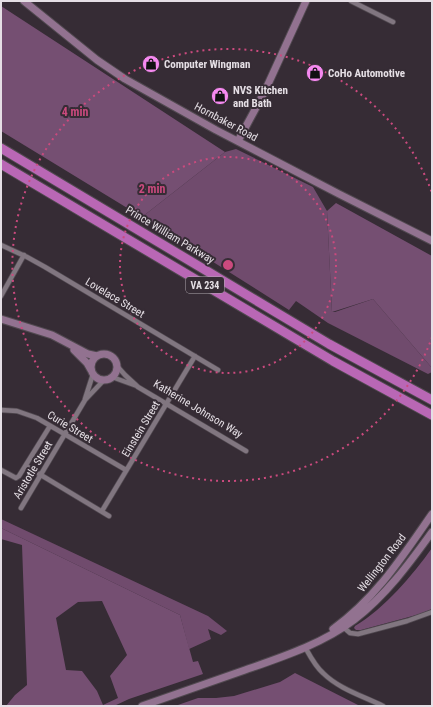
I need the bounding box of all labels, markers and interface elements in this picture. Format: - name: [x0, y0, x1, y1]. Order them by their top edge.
- shop icon: Computer Wingman: [141, 54, 161, 74]
- place label: Computer Wingman: [164, 58, 250, 71]
- shop icon: CoHo Automotive: [305, 63, 325, 83]
- place label: CoHo Automotive: [328, 67, 405, 80]
- place label: NVS Kitchen and Bath: [233, 84, 288, 110]
- shop icon: NVS Kitchen and Bath: [210, 86, 230, 106]
- street label: Hornbaker Road: [192, 100, 260, 144]
- text: 4 min: [62, 105, 88, 119]
- text: 2 min: [139, 182, 165, 196]
- street label: Prince William Parkway: [123, 203, 217, 267]
- centre of rings: [221, 258, 235, 272]
- street label: Lovelace Street: [83, 275, 147, 321]
- road number: VA 234: [186, 277, 224, 293]
- street label: Katherine Johnson Way: [151, 377, 245, 441]
- street label: Einstein Street: [119, 399, 163, 459]
- street label: Curie Street: [45, 408, 95, 446]
- street label: Aristotle Street: [11, 439, 55, 501]
- street label: Wellington Road: [355, 531, 409, 595]

